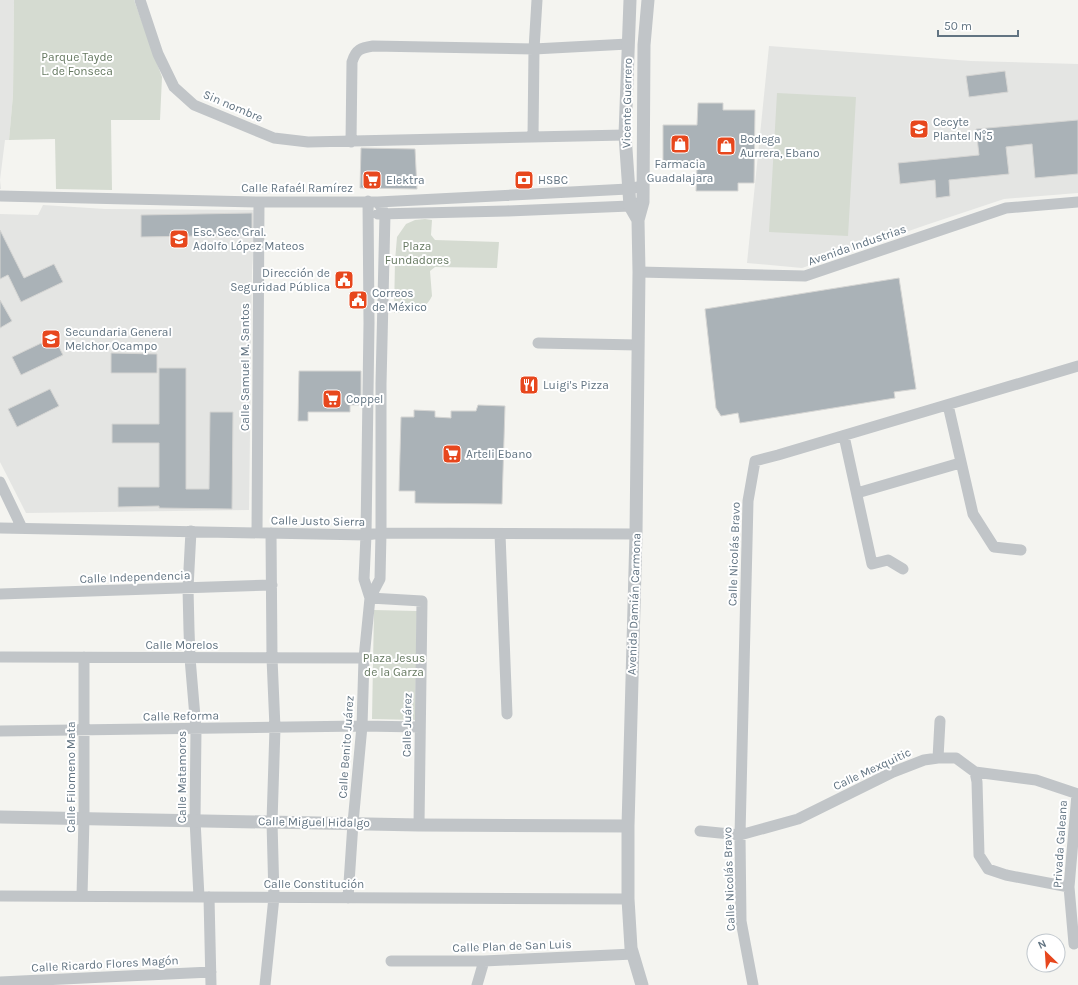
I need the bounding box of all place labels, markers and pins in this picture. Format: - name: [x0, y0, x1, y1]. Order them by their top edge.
- place label: Cecyte Plantel N°5: [933, 115, 993, 143]
- school or university icon: Cecyte Plantel N°5: [908, 118, 930, 140]
- place label: Bodega Aurrera, Ebano: [740, 132, 820, 160]
- shop icon: Farmacia Guadalajara: [669, 133, 691, 155]
- shop icon: Bodega Aurrera, Ebano: [715, 135, 737, 157]
- place label: Farmacia Guadalajara: [647, 157, 713, 185]
- supermarket icon: Elektra: [361, 169, 383, 191]
- bank icon: HSBC: [513, 169, 535, 191]
- place label: Elektra: [386, 173, 424, 187]
- place label: HSBC: [538, 173, 568, 187]
- place label: Esc. Sec. Gral. Adolfo López Mateos: [193, 225, 305, 253]
- school or university icon: Esc. Sec. Gral. Adolfo López Mateos: [168, 228, 190, 250]
- place label: Dirección de Seguridad Pública: [230, 266, 330, 294]
- public building icon: Dirección de Seguridad Pública: [333, 269, 355, 291]
- place label: Correos de México: [372, 286, 427, 314]
- public building icon: Correos de México: [347, 289, 369, 311]
- place label: Secundaria General Melchor Ocampo: [65, 325, 172, 353]
- school or university icon: Secundaria General Melchor Ocampo: [40, 328, 62, 350]
- restaurant icon: Luigi's Pizza: [518, 374, 540, 396]
- place label: Luigi's Pizza: [543, 378, 609, 392]
- supermarket icon: Coppel: [321, 388, 343, 410]
- place label: Coppel: [346, 392, 383, 406]
- supermarket icon: Arteli Ebano: [441, 443, 463, 465]
- place label: Arteli Ebano: [466, 447, 532, 461]

